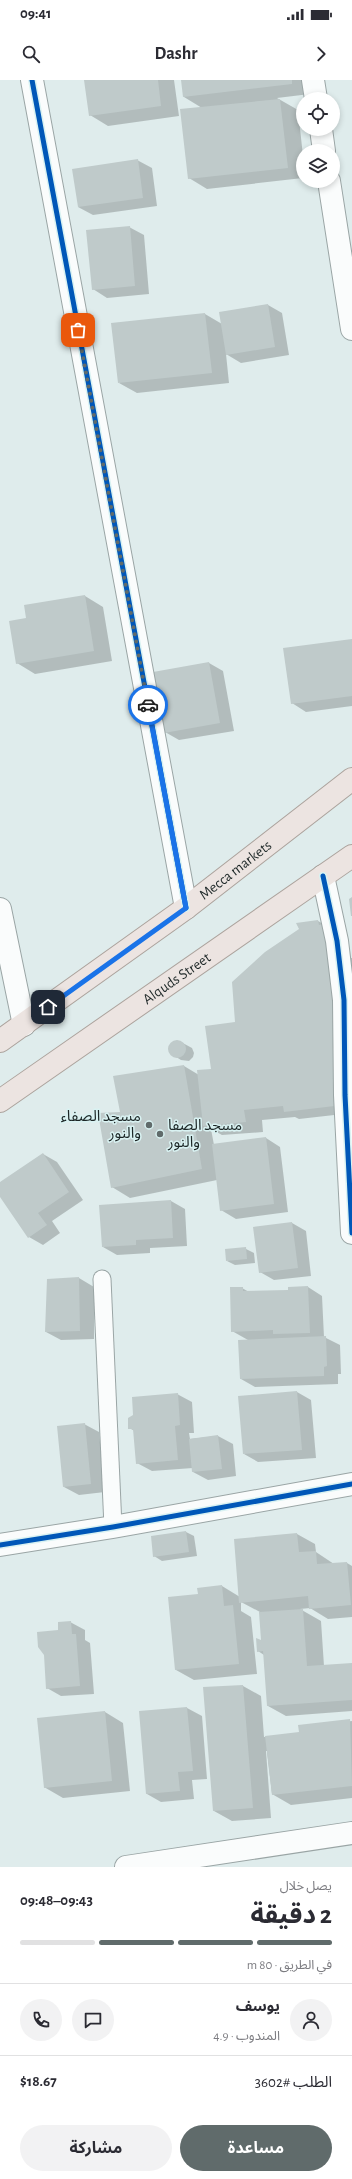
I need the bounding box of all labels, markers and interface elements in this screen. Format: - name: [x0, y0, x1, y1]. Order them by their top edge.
- text: 09:41: [20, 6, 51, 21]
- icon: search: [20, 43, 42, 65]
- icon: forward: [310, 43, 332, 65]
- text: Dashr: [154, 45, 198, 63]
- map controls: [296, 92, 340, 188]
- button: locate: [296, 92, 340, 136]
- button: layers: [296, 144, 340, 188]
- pin: [61, 313, 95, 347]
- icon: bag: [67, 319, 89, 341]
- courier: [128, 685, 168, 725]
- icon: car: [137, 694, 159, 716]
- street label: Mecca markets: [197, 838, 274, 903]
- street label: Alquds Street: [140, 950, 214, 1007]
- pin: [31, 990, 65, 1024]
- icon: home: [37, 996, 59, 1018]
- place label: مسجد الصفاء والنور: [61, 1109, 141, 1142]
- place label: مسجد الصفا والنور: [167, 1118, 242, 1151]
- marker: مسجد الصفاء والنور: [144, 1120, 154, 1130]
- marker: مسجد الصفا والنور: [155, 1129, 165, 1139]
- text: يصل خلال: [280, 1880, 332, 1893]
- text: 09:43–09:48: [20, 1893, 93, 1908]
- text: 2 دقيقة: [250, 1902, 332, 1928]
- text: في الطريق · 80 m: [247, 1959, 332, 1972]
- button: phone: [20, 1999, 62, 2041]
- button: chat: [72, 1999, 114, 2041]
- text: يوسف: [236, 1999, 280, 2014]
- button: person: [290, 1999, 332, 2041]
- text: المندوب · 4.9: [213, 2030, 280, 2043]
- text: $18.67: [20, 2074, 57, 2089]
- text: الطلب #3602: [255, 2075, 332, 2090]
- button: مشاركة: [20, 2125, 172, 2171]
- button: مساعدة: [180, 2125, 332, 2171]

